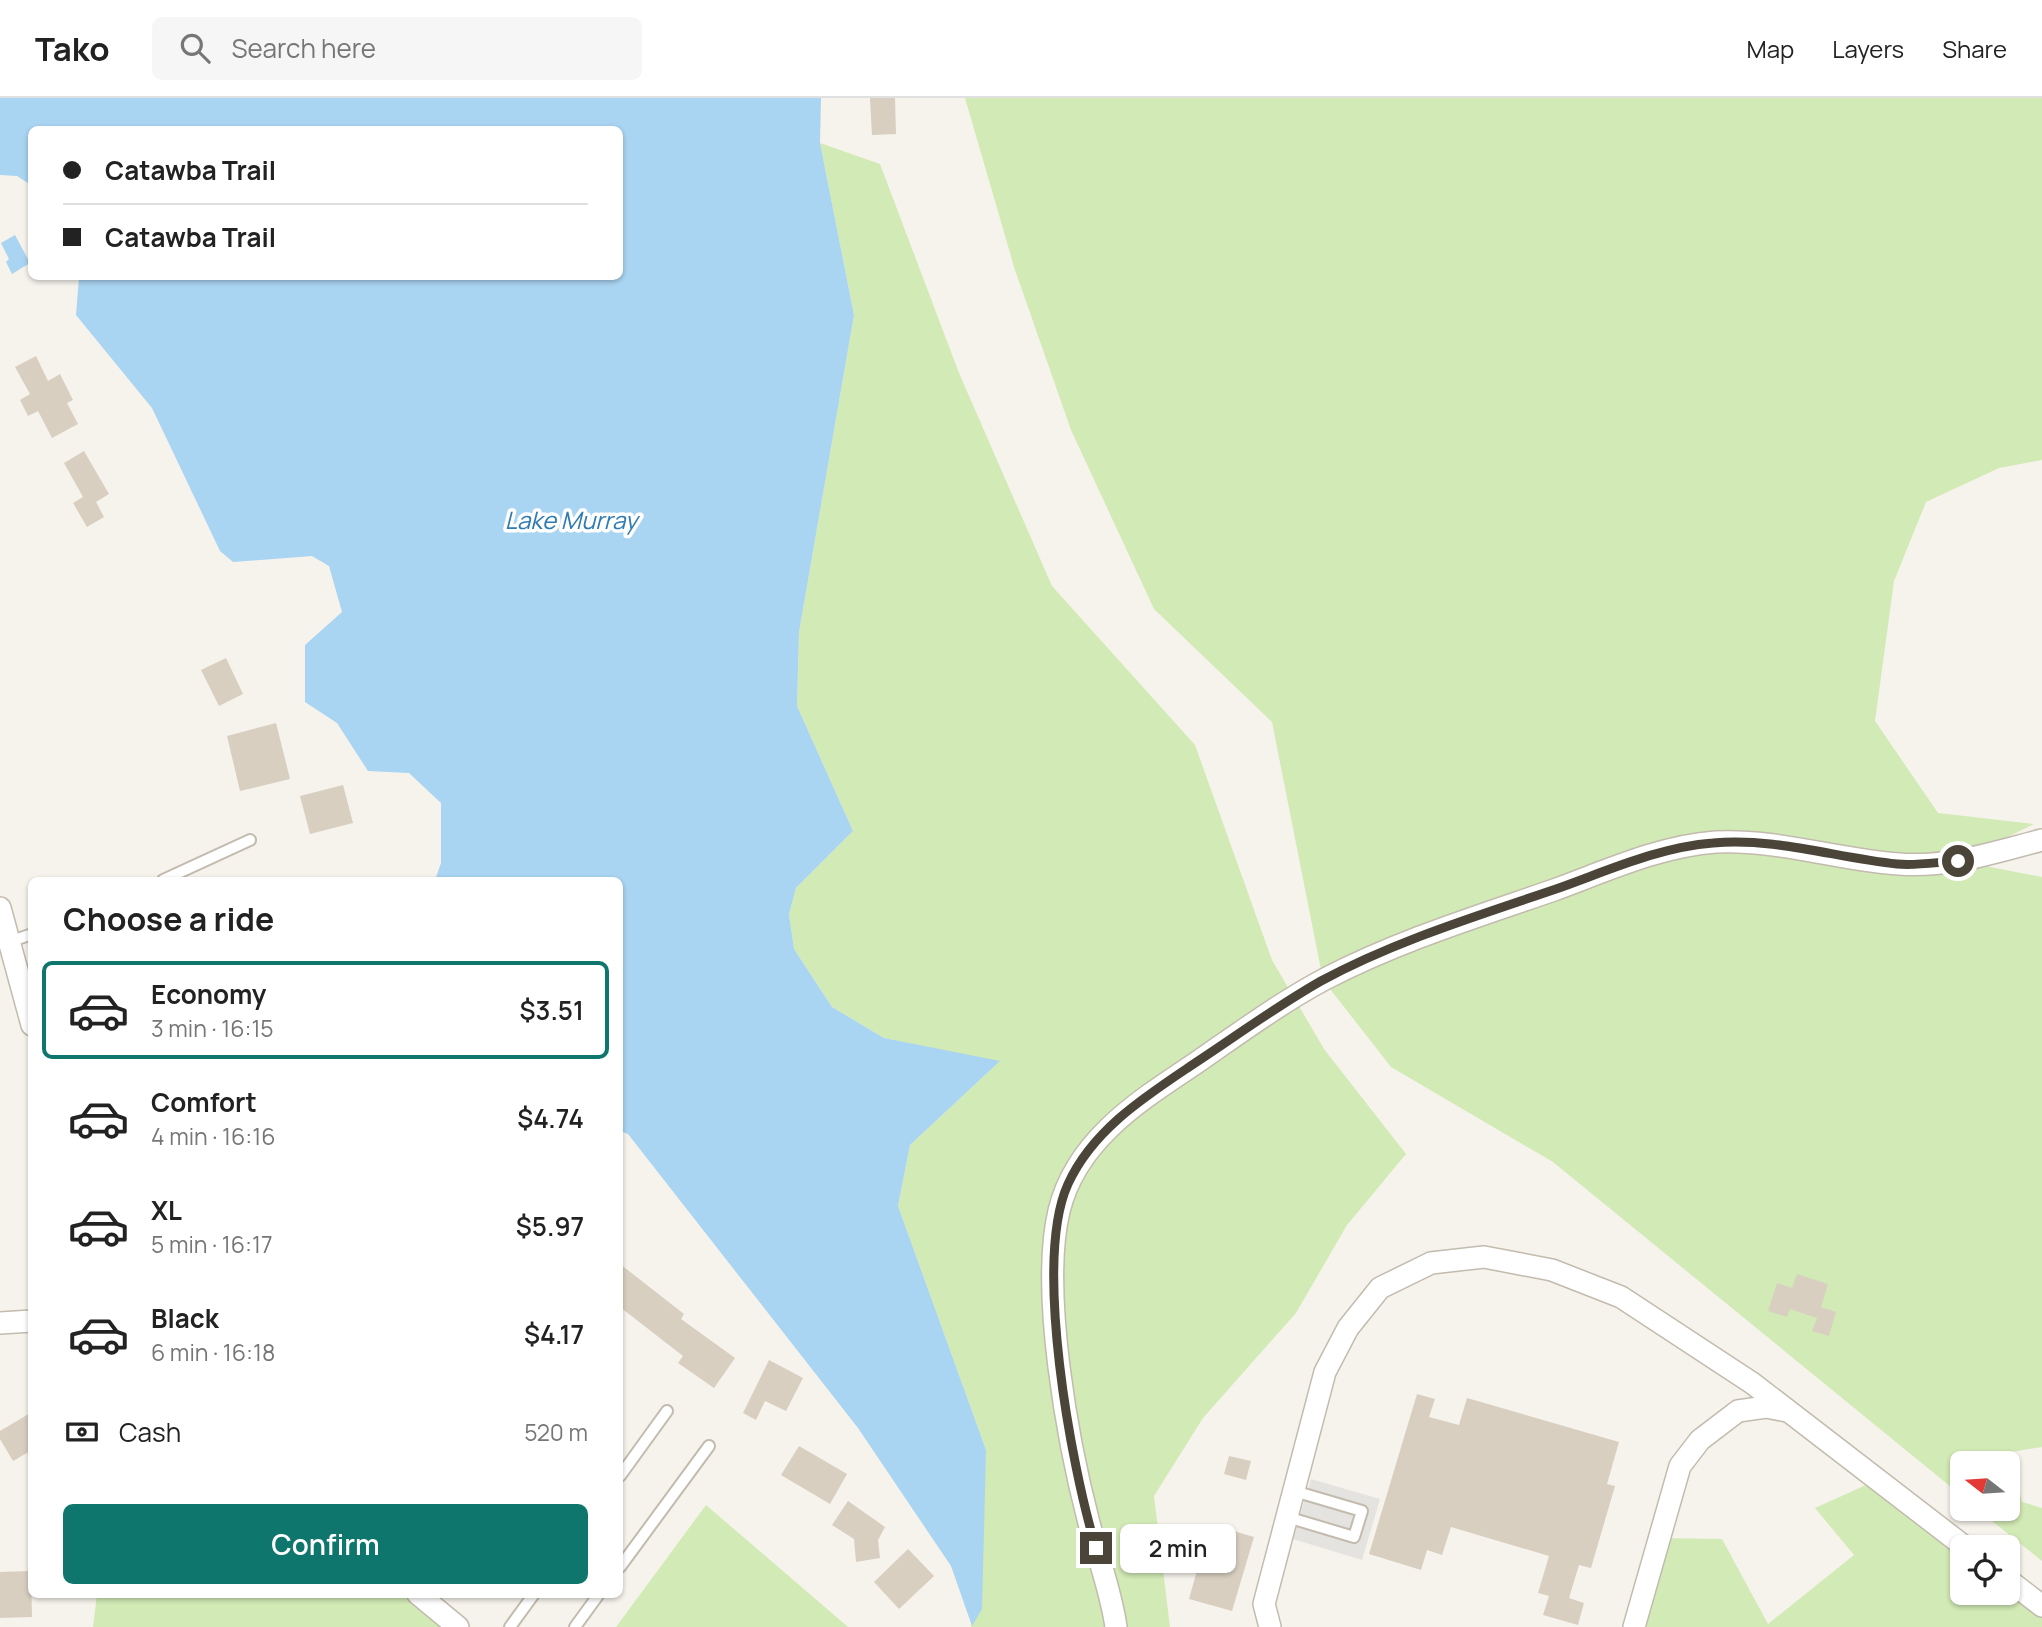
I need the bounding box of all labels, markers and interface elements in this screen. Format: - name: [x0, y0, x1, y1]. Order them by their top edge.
- search box: [152, 17, 642, 80]
- text: Tako: [35, 26, 110, 71]
- icon: search: [176, 29, 214, 67]
- text: Search here: [232, 30, 376, 66]
- text: Map: [1747, 32, 1794, 65]
- text: Layers: [1832, 32, 1904, 65]
- text: Share: [1942, 32, 2007, 65]
- text: Catawba Trail: [105, 152, 276, 188]
- text: Catawba Trail: [105, 219, 276, 255]
- water label: Lake Murray: [505, 503, 641, 536]
- route start: [1942, 845, 1974, 877]
- text: Choose a ride: [63, 897, 274, 941]
- text: Economy: [151, 976, 266, 1012]
- icon: car: [67, 979, 130, 1042]
- text: $3.51: [520, 992, 584, 1028]
- text: 3 min · 16:15: [151, 1012, 274, 1044]
- text: Comfort: [151, 1084, 257, 1120]
- icon: car: [67, 1087, 130, 1150]
- text: $4.74: [517, 1100, 584, 1136]
- text: 4 min · 16:16: [151, 1120, 275, 1152]
- text: XL: [151, 1192, 182, 1228]
- icon: car: [67, 1195, 130, 1258]
- text: $5.97: [516, 1208, 584, 1244]
- text: 5 min · 16:17: [151, 1228, 272, 1260]
- text: Black: [151, 1300, 219, 1336]
- icon: car: [67, 1303, 130, 1366]
- text: $4.17: [524, 1316, 584, 1352]
- text: 6 min · 16:18: [151, 1336, 275, 1368]
- icon: cash: [63, 1413, 101, 1451]
- text: Cash: [119, 1414, 181, 1450]
- text: 520 m: [524, 1416, 588, 1448]
- north arrow: [1950, 1451, 2020, 1521]
- map controls: [1950, 1451, 2020, 1605]
- button: Confirm: [63, 1504, 588, 1584]
- callout: 2 min: [1120, 1524, 1236, 1572]
- route end: [1080, 1532, 1112, 1564]
- text: 2 min: [1149, 1532, 1207, 1564]
- button: locate: [1950, 1535, 2020, 1605]

